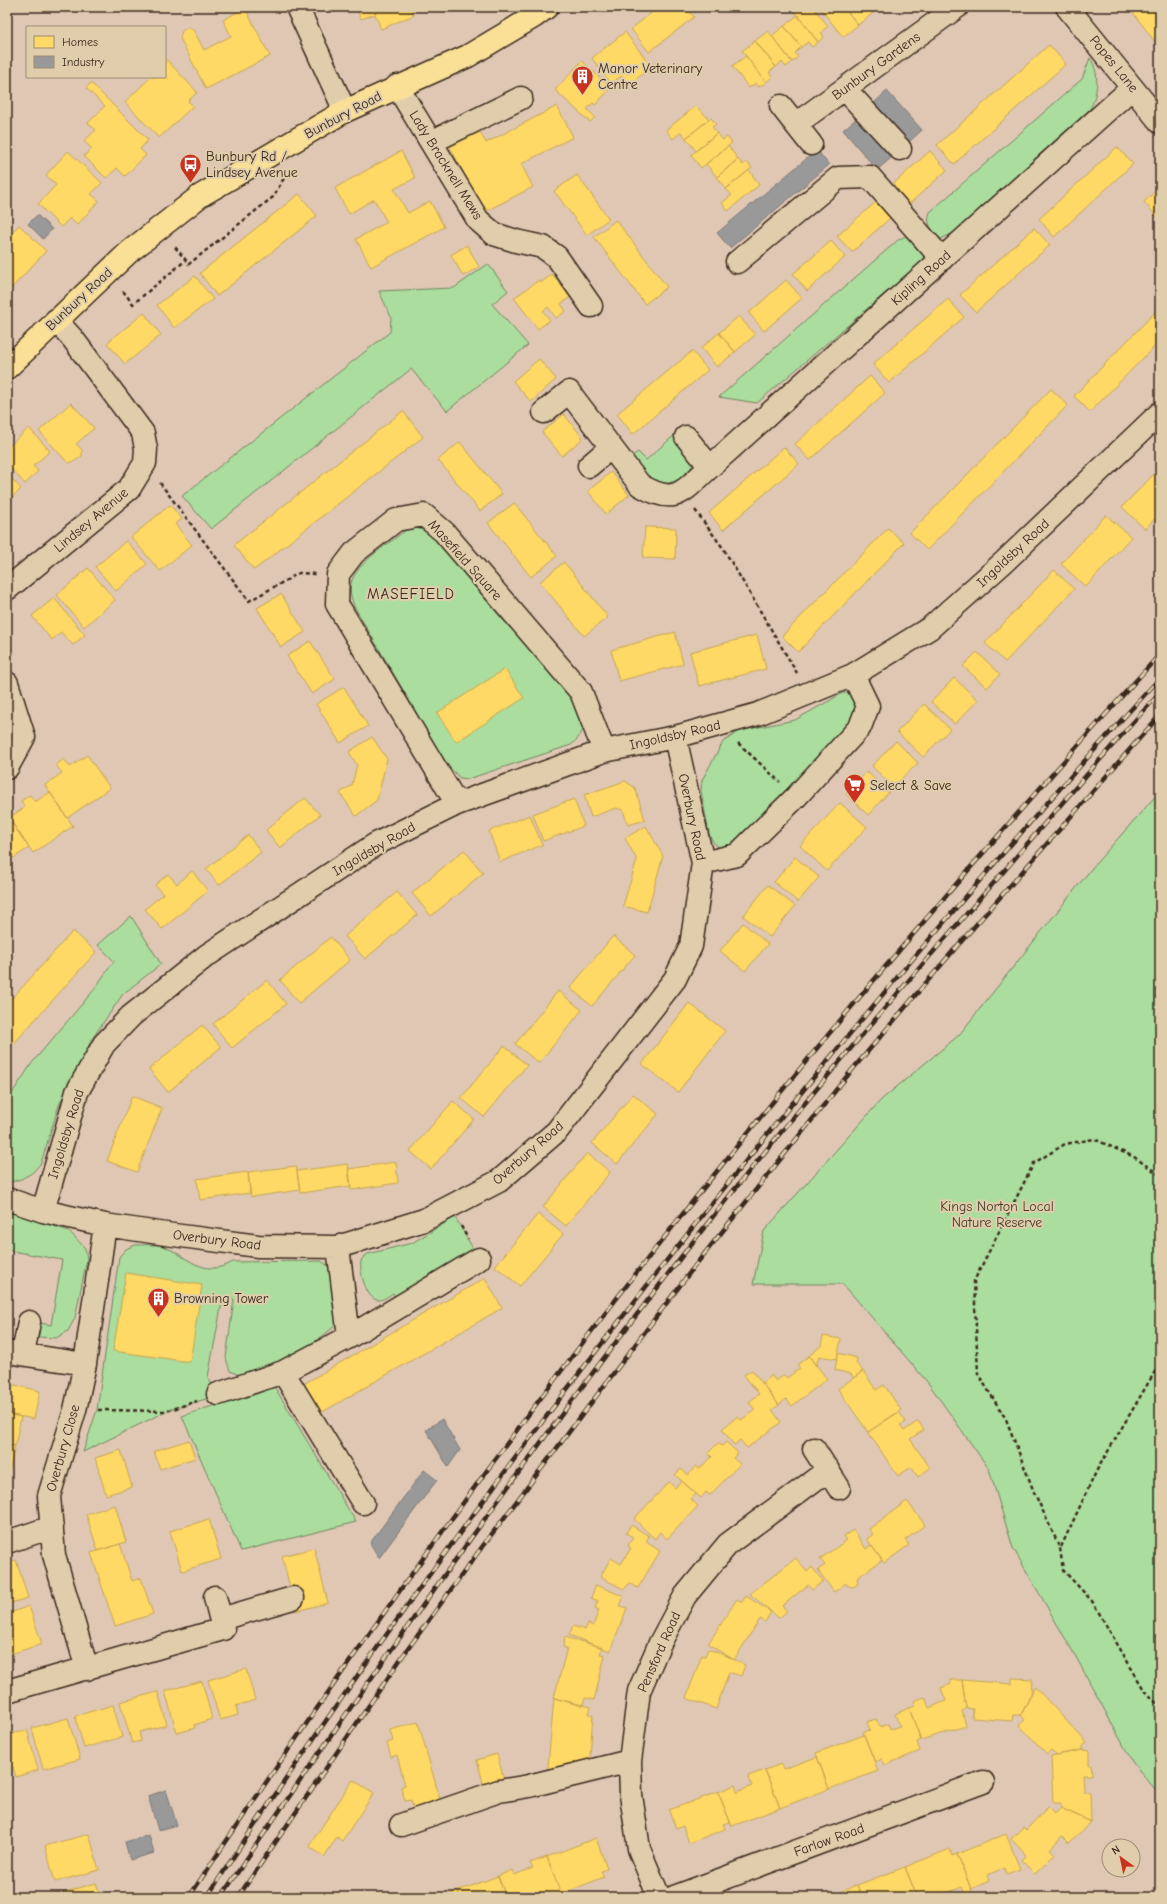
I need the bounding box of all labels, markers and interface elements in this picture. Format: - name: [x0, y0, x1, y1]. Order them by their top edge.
- legend: [26, 26, 166, 78]
- street label: Bunbury Gardens: [828, 28, 924, 104]
- street label: Popes Lane: [1086, 32, 1142, 96]
- text: Homes: [62, 35, 98, 49]
- text: Industry: [62, 55, 105, 69]
- place label: Manor Veterinary Centre: [598, 60, 703, 93]
- building icon: Manor Veterinary Centre: [570, 63, 596, 96]
- street label: Bunbury Road: [302, 88, 384, 142]
- street label: Lady Bracknell Mews: [406, 107, 487, 223]
- place label: Bunbury Rd / Lindsey Avenue: [206, 148, 298, 181]
- bus stop icon: Bunbury Rd / Lindsey Avenue: [177, 151, 203, 184]
- street label: Kipling Road: [888, 247, 954, 309]
- street label: Bunbury Road: [42, 264, 116, 334]
- street label: Lindsey Avenue: [50, 484, 132, 556]
- street label: Ingoldsby Road: [973, 515, 1053, 591]
- street label: Masefield Square: [424, 516, 506, 604]
- district label: MASEFIELD: [367, 585, 455, 603]
- street label: Ingoldsby Road: [628, 716, 722, 754]
- street label: Overbury Road: [674, 772, 710, 862]
- supermarket icon: Select & Save: [842, 772, 868, 805]
- place label: Select & Save: [870, 777, 951, 794]
- street label: Ingoldsby Road: [330, 818, 418, 880]
- street label: Ingoldsby Road: [44, 1087, 88, 1181]
- street label: Overbury Road: [489, 1118, 567, 1188]
- park label: Kings Norton Local Nature Reserve: [940, 1198, 1054, 1231]
- street label: Overbury Road: [172, 1226, 262, 1254]
- building icon: Browning Tower: [145, 1285, 171, 1318]
- place label: Browning Tower: [174, 1290, 269, 1307]
- street label: Overbury Close: [42, 1402, 84, 1494]
- street label: Pensford Road: [634, 1609, 684, 1695]
- street label: Farlow Road: [791, 1819, 867, 1861]
- north arrow: [1101, 1838, 1141, 1878]
- text: N: [1109, 1843, 1122, 1857]

